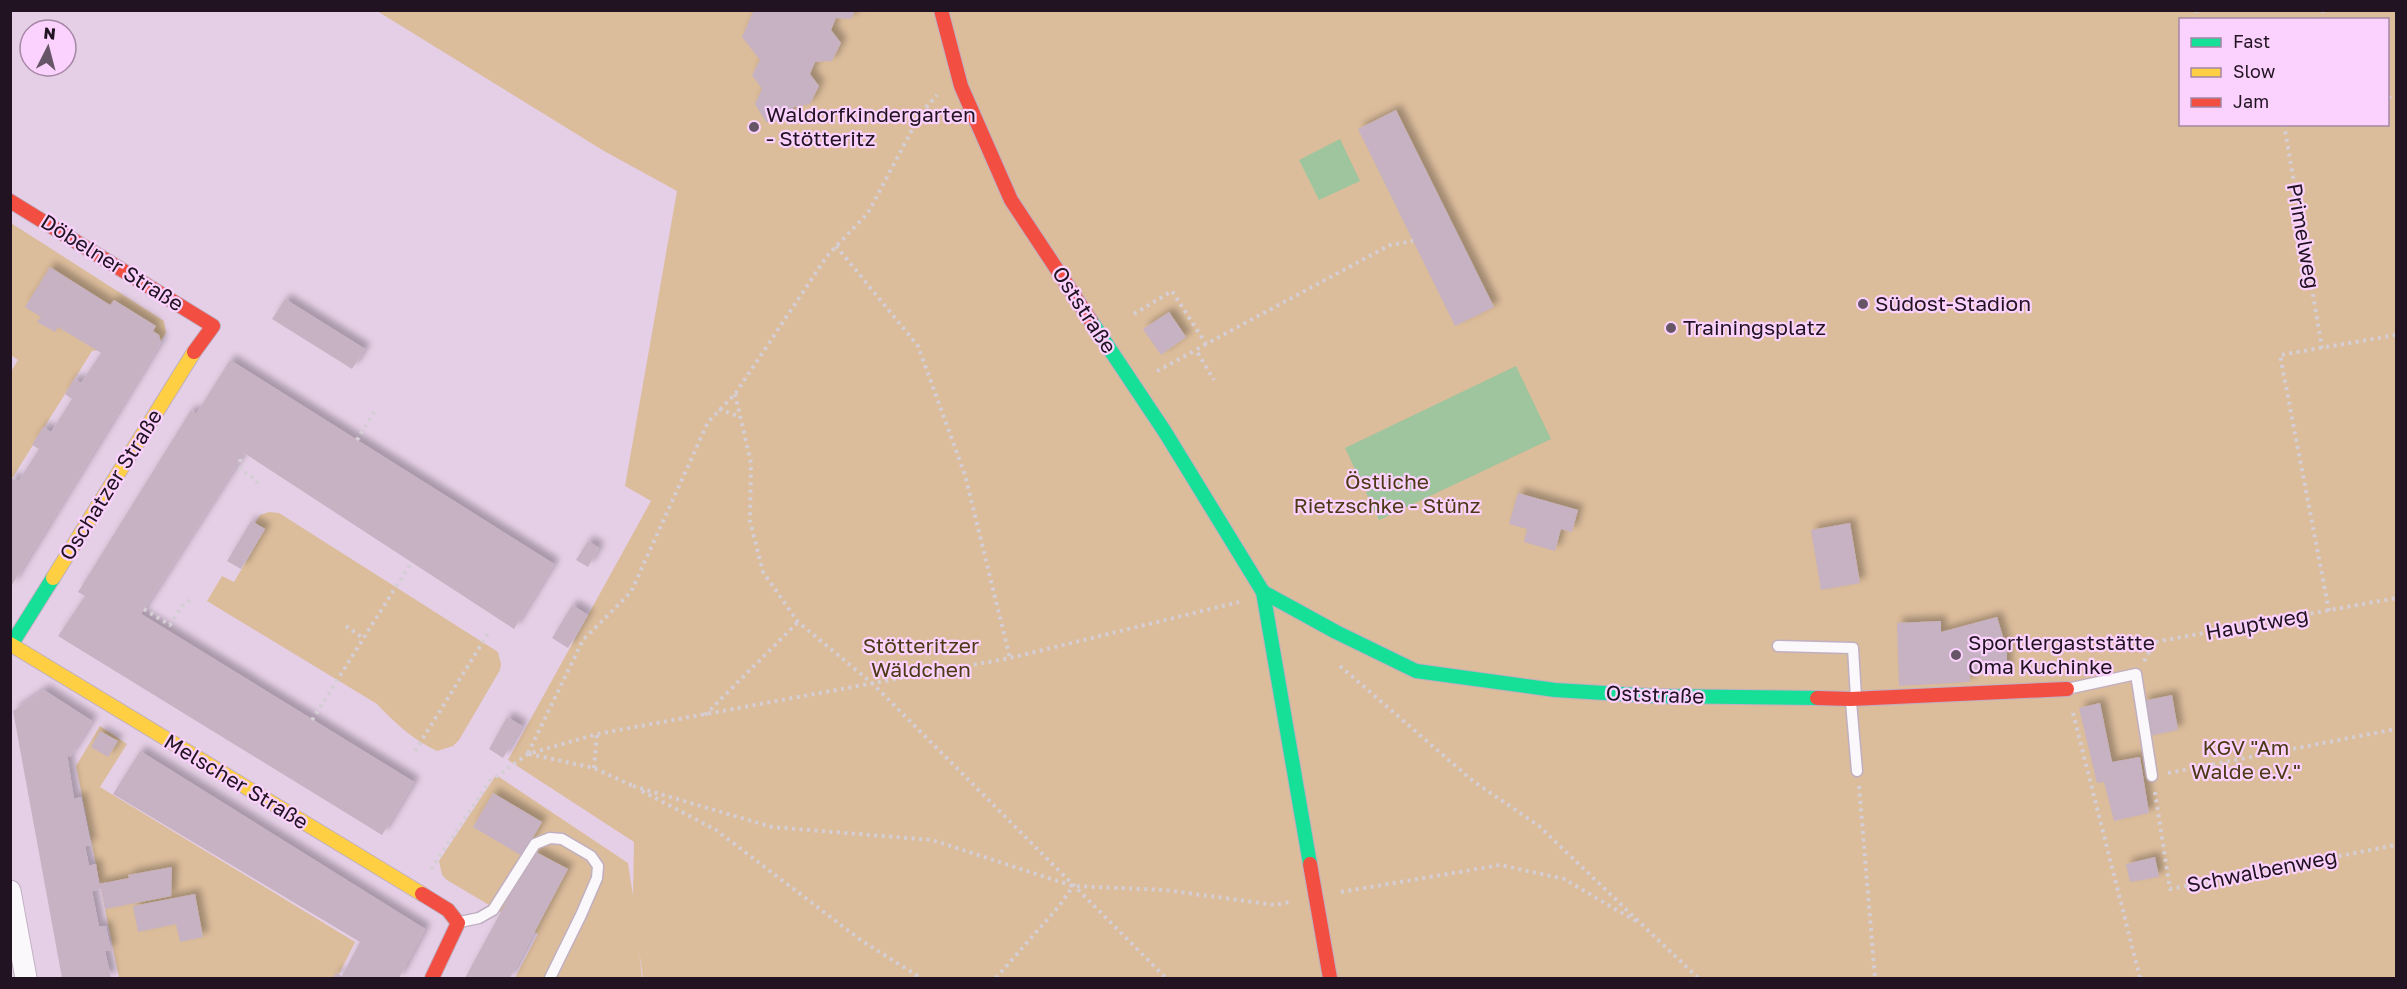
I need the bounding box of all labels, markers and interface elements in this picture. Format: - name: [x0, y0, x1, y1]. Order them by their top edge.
- north arrow: [18, 18, 78, 78]
- legend: [2179, 18, 2389, 126]
- text: N: [42, 23, 57, 44]
- text: Fast: [2233, 30, 2270, 52]
- text: Slow: [2233, 60, 2276, 82]
- text: Jam: [2233, 90, 2269, 112]
- place label: Waldorfkindergarten - Stötteritz: [766, 101, 976, 151]
- marker: Waldorfkindergarten - Stötteritz: [747, 120, 761, 134]
- street label: Primelweg: [2282, 181, 2326, 291]
- street label: Döbelner Straße: [36, 208, 189, 316]
- street label: Oststraße: [1047, 261, 1123, 358]
- place label: Südost-Stadion: [1875, 290, 2031, 316]
- marker: Südost-Stadion: [1856, 297, 1870, 311]
- place label: Trainingsplatz: [1683, 314, 1826, 340]
- marker: Trainingsplatz: [1664, 321, 1678, 335]
- street label: Oschatzer Straße: [53, 404, 167, 565]
- park label: Östliche Rietzschke - Stünz: [1294, 468, 1480, 518]
- street label: Hauptweg: [2203, 601, 2310, 645]
- place label: Sportlergaststätte Oma Kuchinke: [1968, 629, 2155, 679]
- park label: Stötteritzer Wäldchen: [863, 632, 979, 682]
- marker: Sportlergaststätte Oma Kuchinke: [1949, 648, 1963, 662]
- street label: Oststraße: [1605, 679, 1705, 709]
- street label: Melscher Straße: [160, 728, 313, 834]
- park label: KGV "Am Walde e.V.": [2191, 734, 2301, 784]
- street label: Schwalbenweg: [2184, 843, 2339, 897]

